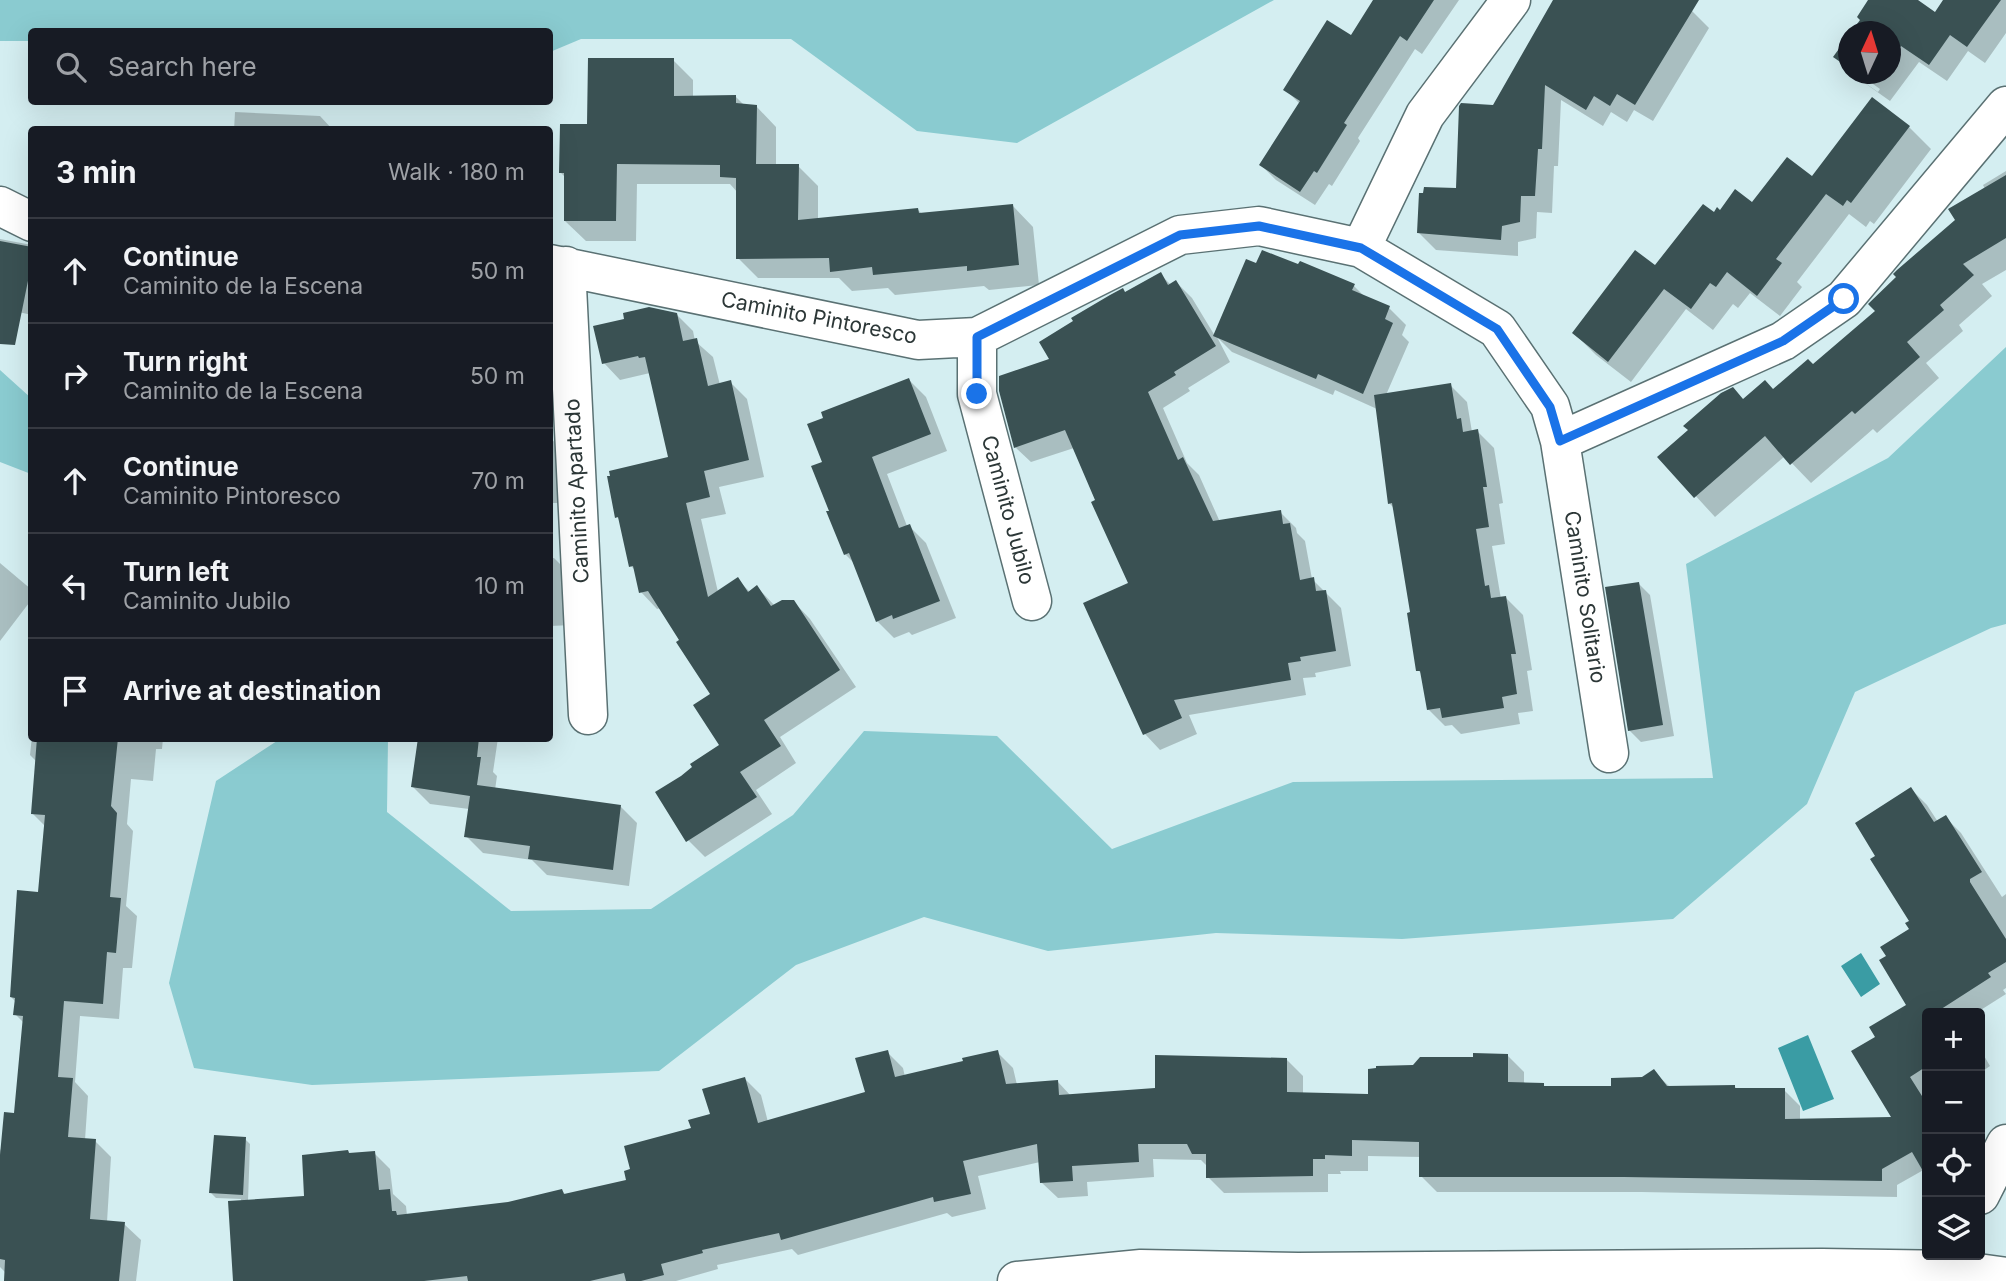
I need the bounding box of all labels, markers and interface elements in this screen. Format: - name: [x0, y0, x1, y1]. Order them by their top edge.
- north arrow: [1838, 21, 1901, 84]
- search box: [28, 28, 553, 105]
- icon: search: [52, 48, 90, 86]
- text: Search here: [108, 51, 257, 82]
- text: 3 min: [56, 154, 137, 190]
- text: Walk · 180 m: [388, 158, 525, 186]
- text: Continue: [123, 241, 239, 272]
- icon: ahead: [56, 252, 94, 290]
- text: 50 m: [470, 257, 525, 285]
- text: Caminito de la Escena: [123, 272, 363, 300]
- route start: [1828, 283, 1859, 314]
- street label: Caminito Pintoresco: [719, 286, 919, 349]
- text: Turn right: [123, 346, 248, 377]
- icon: right: [56, 357, 94, 395]
- text: 50 m: [470, 362, 525, 390]
- text: Caminito de la Escena: [123, 377, 363, 405]
- route end: [961, 378, 992, 409]
- street label: Caminito Apartado: [559, 398, 594, 584]
- street label: Caminito Jubilo: [977, 433, 1040, 587]
- text: Continue: [123, 451, 239, 482]
- icon: ahead: [56, 462, 94, 500]
- text: 70 m: [471, 467, 525, 495]
- text: Caminito Pintoresco: [123, 482, 341, 510]
- street label: Caminito Solitario: [1560, 509, 1611, 685]
- text: Turn left: [123, 556, 229, 587]
- icon: left: [56, 567, 94, 605]
- text: 10 m: [475, 572, 525, 600]
- text: Caminito Jubilo: [123, 587, 291, 615]
- icon: arrive: [56, 672, 94, 710]
- text: Arrive at destination: [123, 675, 382, 706]
- map controls: [1922, 1008, 1985, 1260]
- button: +: [1922, 1008, 1985, 1071]
- button: −: [1922, 1071, 1985, 1134]
- button: locate: [1922, 1134, 1985, 1197]
- button: layers: [1922, 1197, 1985, 1260]

